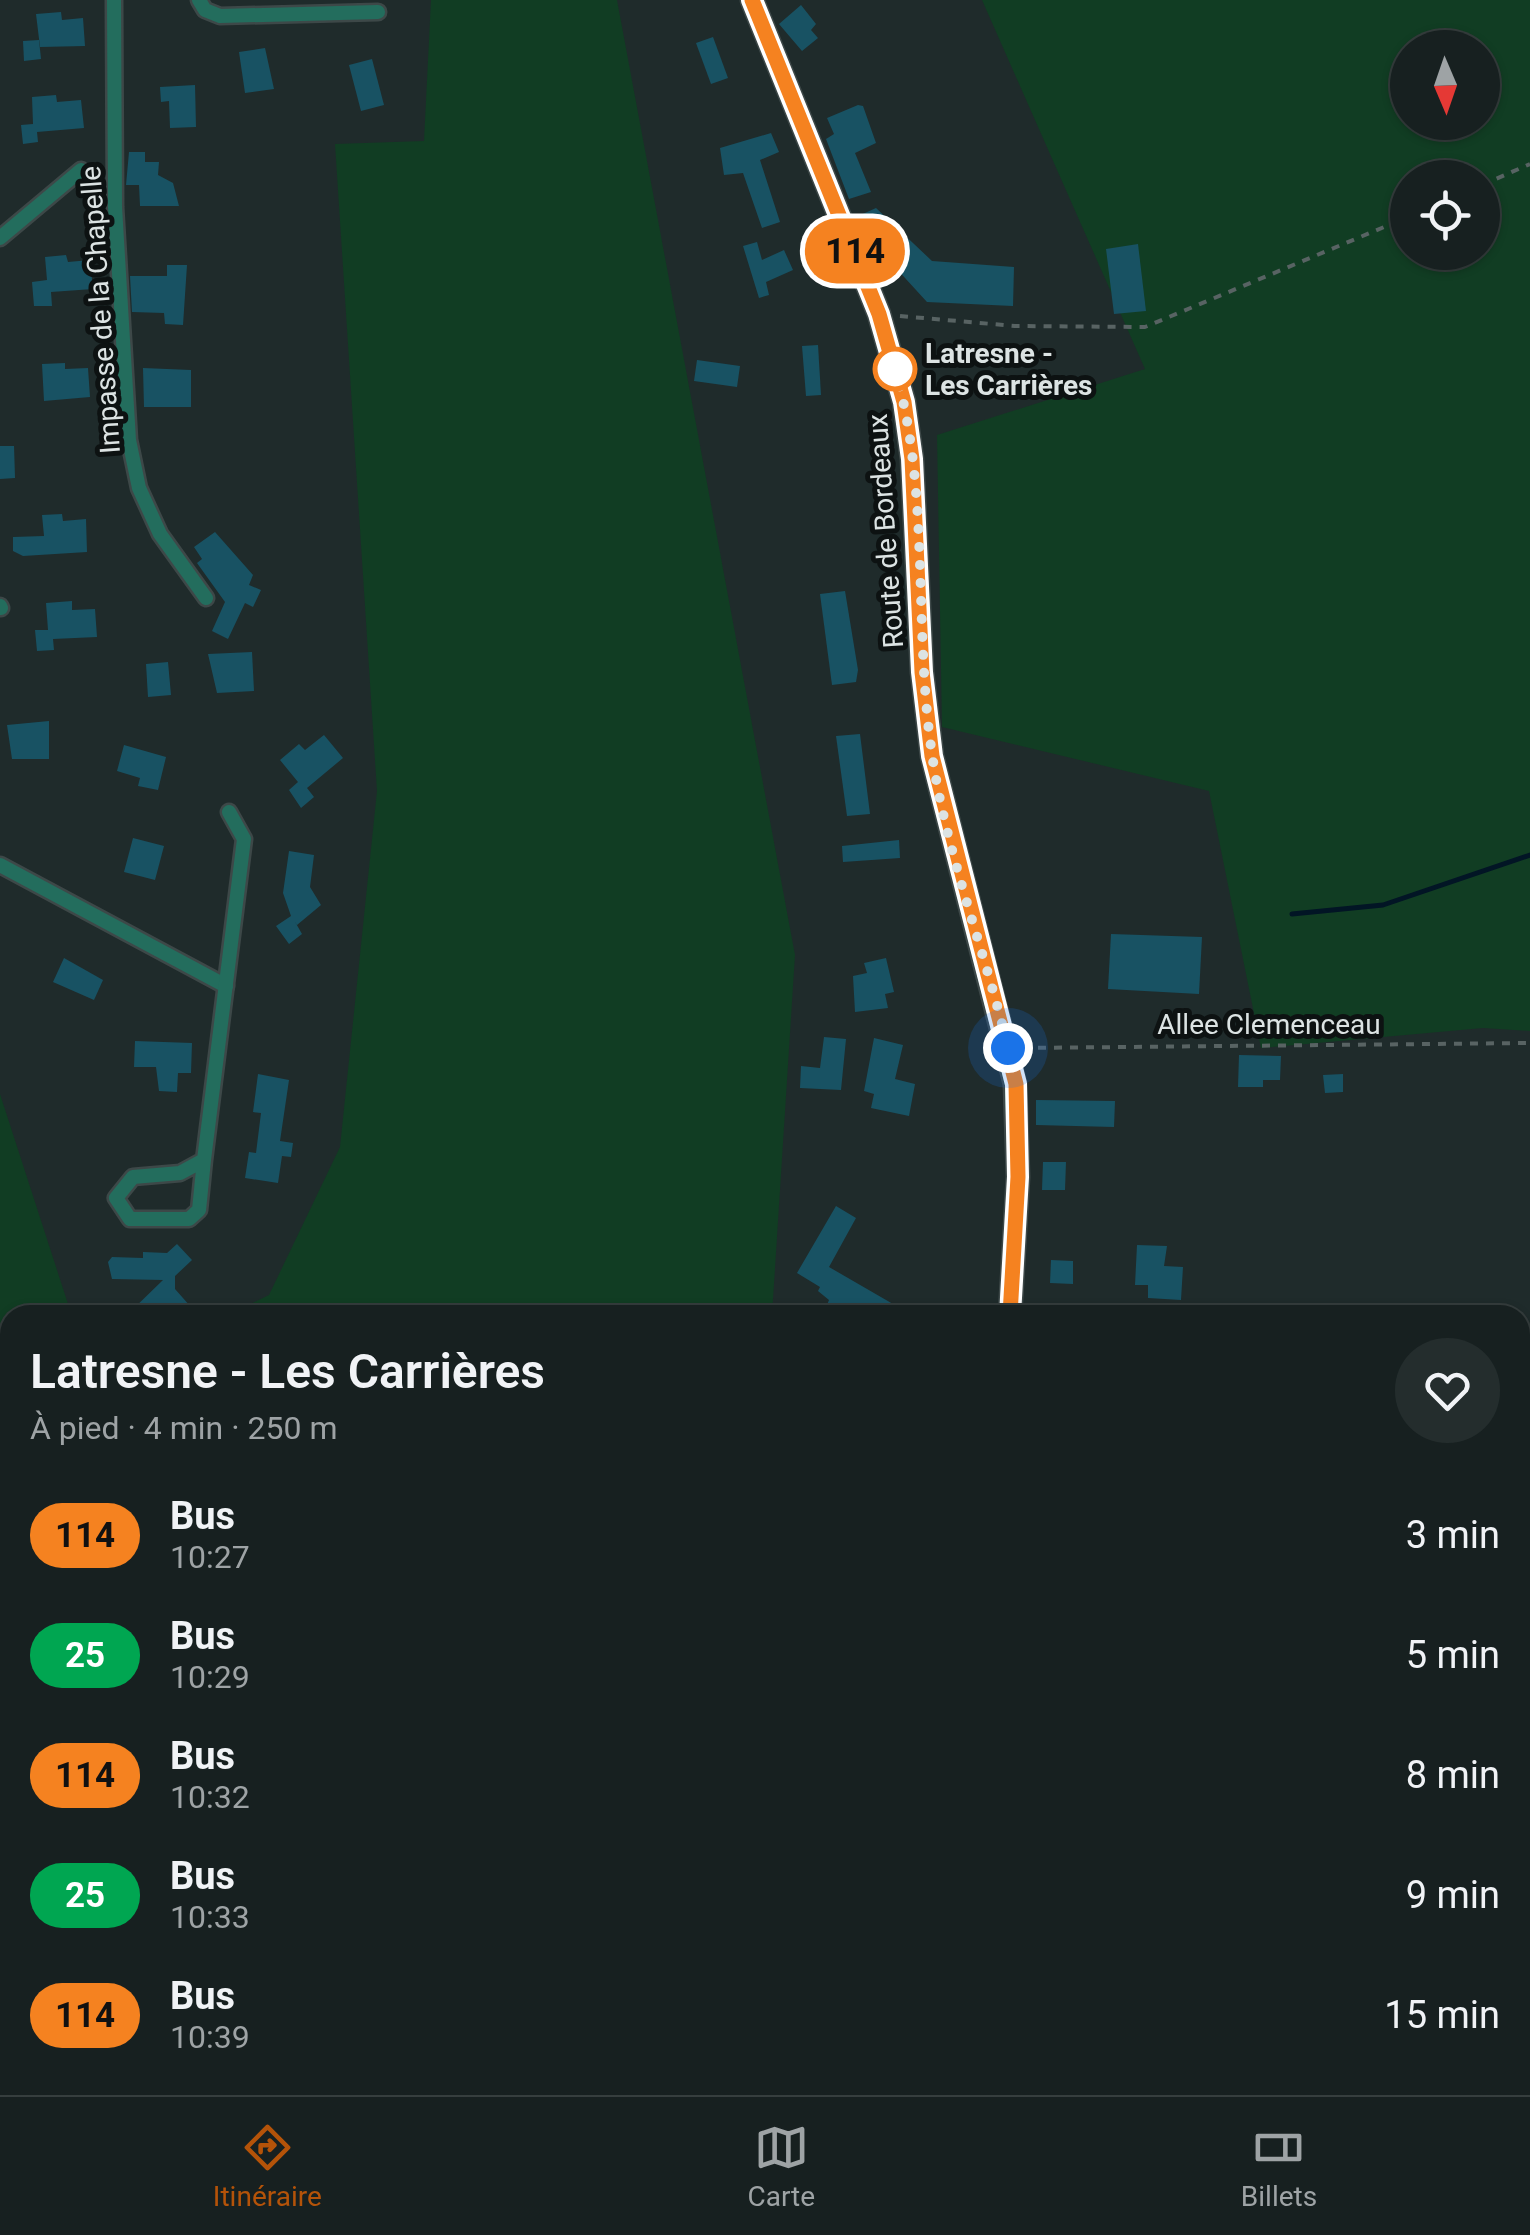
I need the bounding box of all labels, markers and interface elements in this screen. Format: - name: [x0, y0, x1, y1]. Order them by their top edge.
- north arrow: [1390, 30, 1500, 140]
- map controls: [1390, 30, 1500, 270]
- button: locate: [1390, 160, 1500, 270]
- street label: Impasse de la Chapelle: [74, 165, 127, 455]
- line badge: 114: [798, 218, 912, 284]
- text: 114: [825, 231, 885, 272]
- place label: Latresne - Les Carrières: [925, 337, 1092, 402]
- marker: Latresne - Les Carrières: [874, 348, 916, 390]
- street label: Route de Bordeaux: [861, 412, 910, 649]
- street label: Allee Clemenceau: [1157, 1008, 1381, 1041]
- your location: [983, 1023, 1033, 1073]
- button: heart: [1395, 1338, 1500, 1443]
- text: Latresne - Les Carrières: [30, 1343, 545, 1400]
- text: À pied · 4 min · 250 m: [30, 1409, 337, 1447]
- text: Bus: [170, 1494, 235, 1538]
- text: 3 min: [1406, 1513, 1500, 1557]
- text: 114: [55, 1515, 115, 1556]
- text: 10:27: [170, 1538, 250, 1576]
- text: Bus: [170, 1614, 235, 1658]
- text: 5 min: [1406, 1633, 1500, 1677]
- text: 25: [65, 1635, 105, 1676]
- text: 10:29: [170, 1658, 250, 1696]
- text: Bus: [170, 1734, 235, 1778]
- text: 8 min: [1406, 1753, 1500, 1797]
- text: 114: [55, 1755, 115, 1796]
- text: 10:32: [170, 1778, 250, 1816]
- text: Bus: [170, 1854, 235, 1898]
- text: 9 min: [1406, 1873, 1500, 1917]
- text: 25: [65, 1875, 105, 1916]
- text: 10:33: [170, 1898, 250, 1936]
- text: Bus: [170, 1974, 235, 2018]
- text: 15 min: [1384, 1993, 1500, 2037]
- text: 114: [55, 1995, 115, 2036]
- text: 10:39: [170, 2018, 250, 2056]
- tab: Itinéraire: [213, 2120, 322, 2213]
- tab: Carte: [747, 2120, 815, 2213]
- tab: Billets: [1241, 2120, 1317, 2213]

